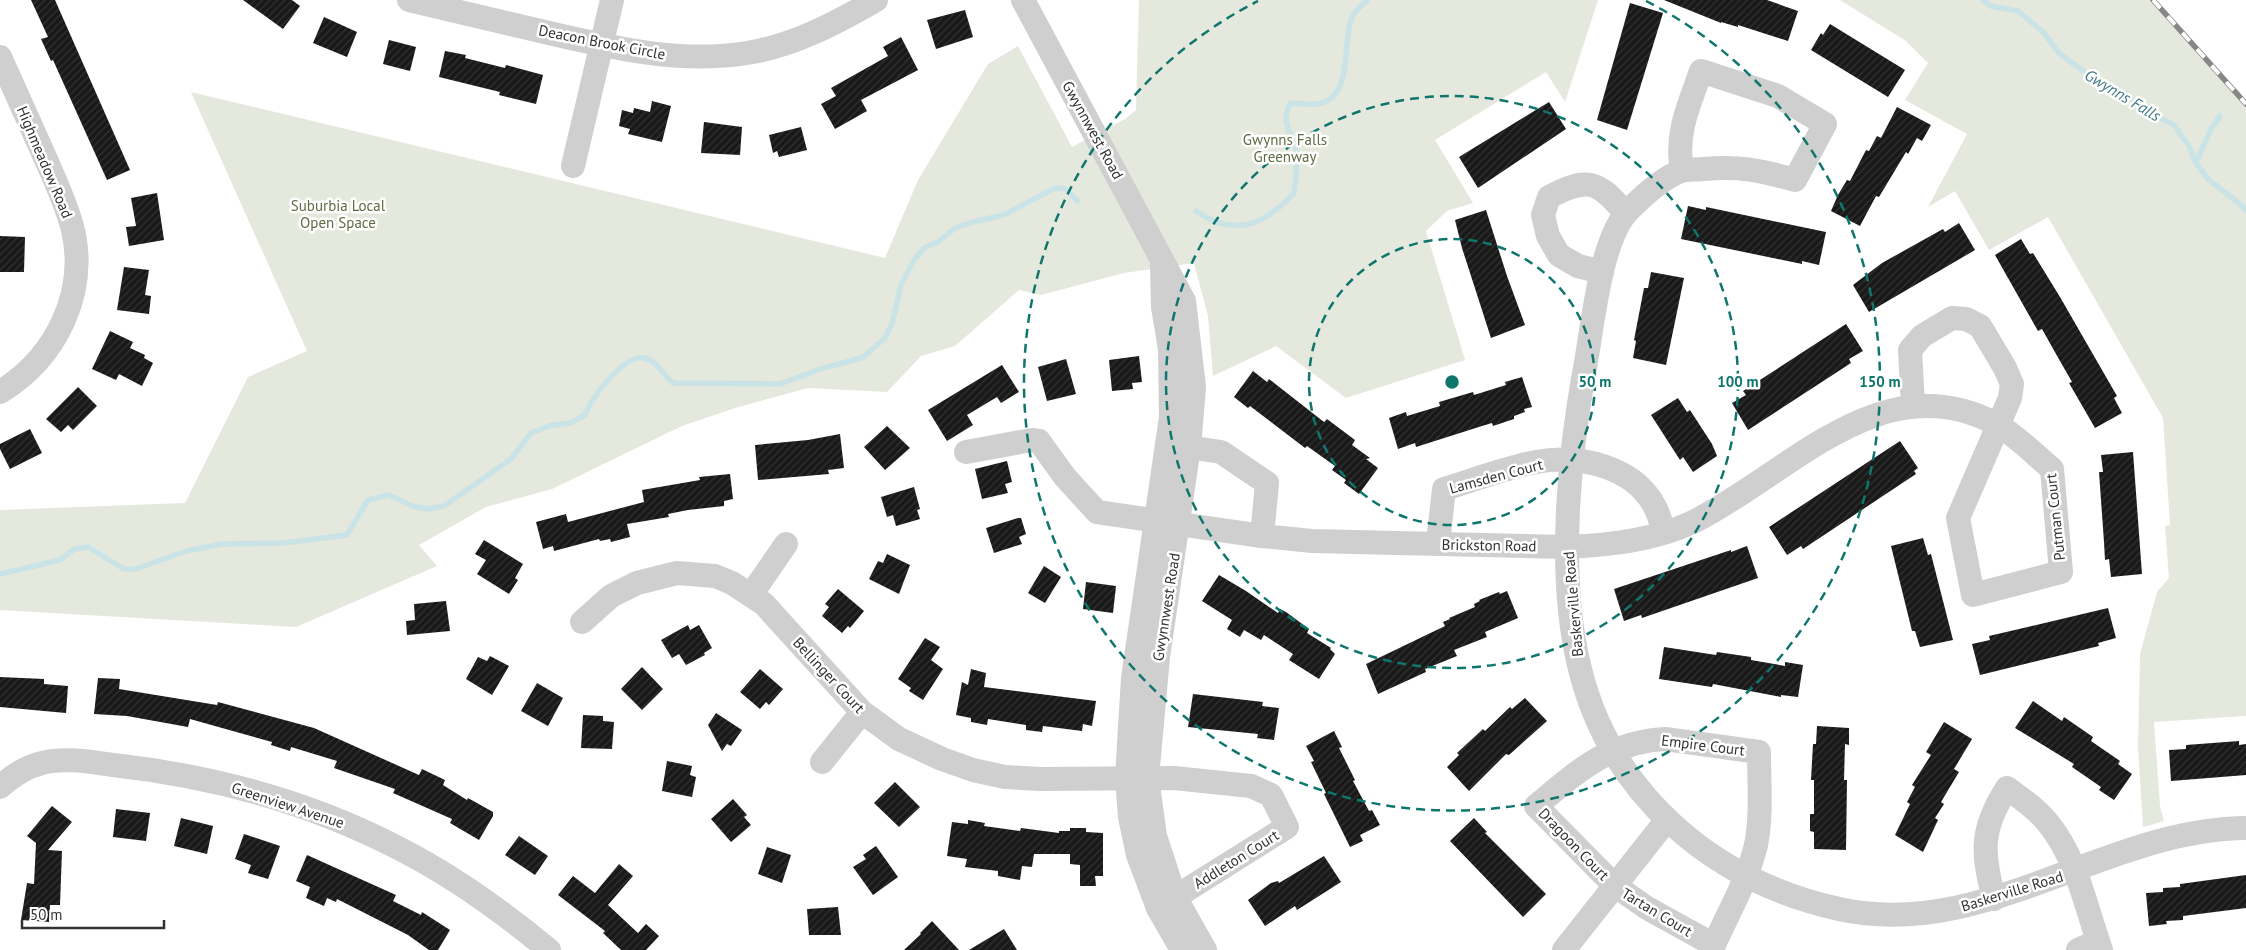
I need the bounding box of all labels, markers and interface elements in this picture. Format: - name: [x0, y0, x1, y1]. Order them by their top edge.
- street label: Deacon Brook Circle: [537, 20, 667, 64]
- water label: Gwynns Falls: [2081, 64, 2165, 126]
- street label: Gwynnwest Road: [1058, 78, 1128, 182]
- street label: Highmeadow Road: [13, 103, 77, 221]
- park label: Gwynns Falls Greenway: [1243, 130, 1327, 166]
- park label: Suburbia Local Open Space: [291, 196, 386, 232]
- text: 50 m: [1579, 372, 1611, 391]
- text: 100 m: [1717, 372, 1759, 391]
- text: 150 m: [1859, 372, 1901, 391]
- centre of rings: [1443, 373, 1461, 391]
- street label: Lamsden Court: [1447, 454, 1545, 498]
- street label: Putman Court: [2041, 472, 2069, 562]
- street label: Brickston Road: [1441, 535, 1537, 555]
- street label: Baskerville Road: [1559, 551, 1587, 657]
- street label: Gwynnwest Road: [1148, 552, 1184, 662]
- street label: Bellinger Court: [789, 633, 869, 717]
- street label: Empire Court: [1660, 730, 1746, 760]
- street label: Greenview Avenue: [229, 778, 347, 832]
- street label: Dragoon Court: [1535, 804, 1613, 884]
- street label: Addleton Court: [1190, 825, 1282, 893]
- street label: Baskerville Road: [1959, 866, 2065, 916]
- street label: Tartan Court: [1618, 883, 1696, 941]
- scale bar: [22, 898, 165, 930]
- text: 50 m: [30, 905, 63, 924]

